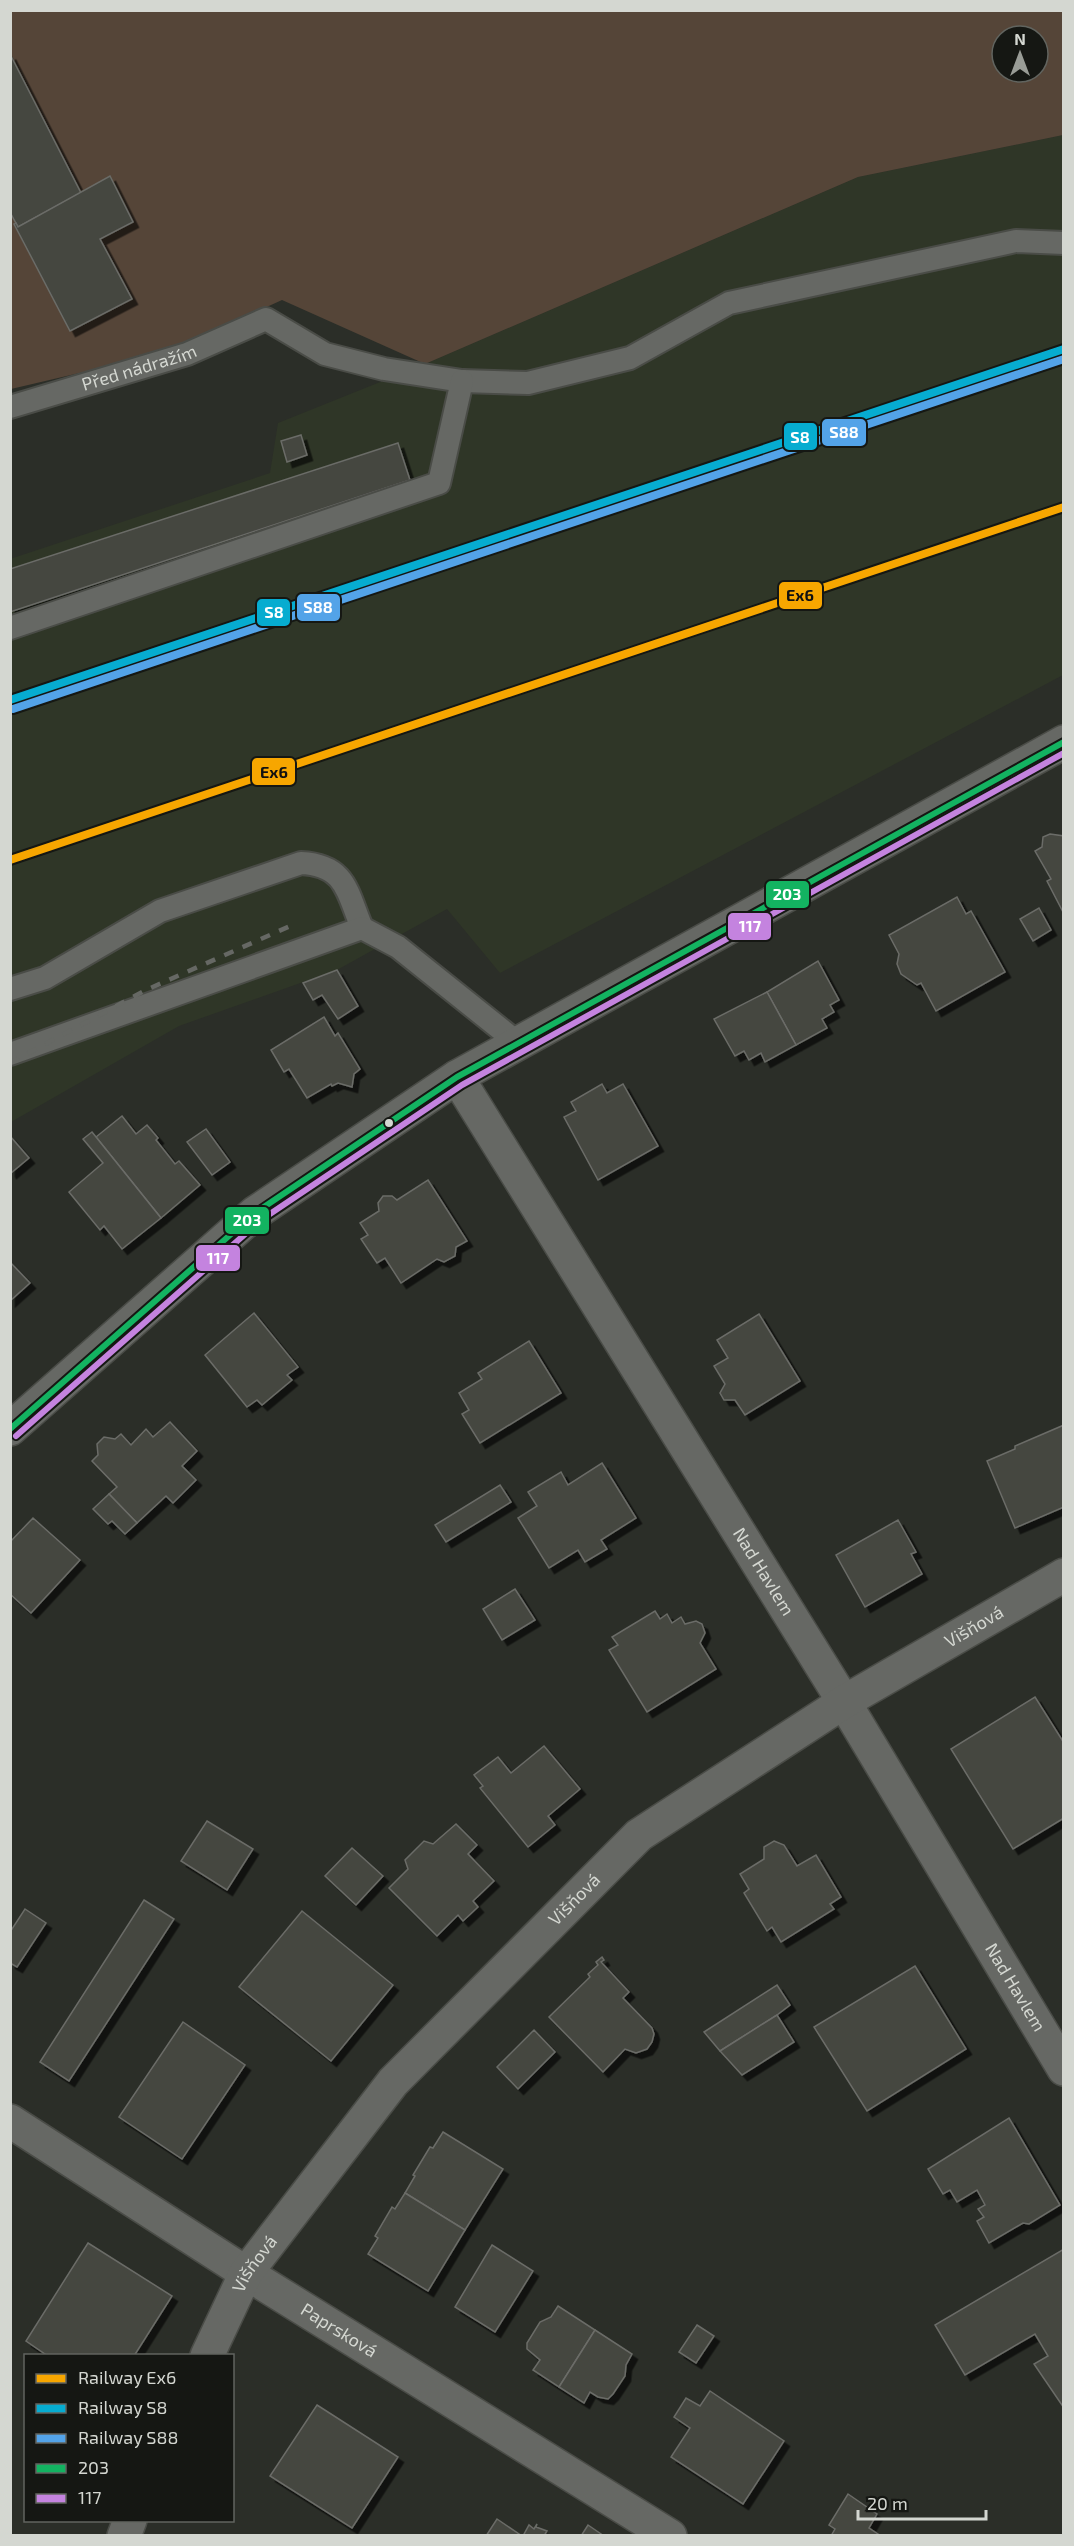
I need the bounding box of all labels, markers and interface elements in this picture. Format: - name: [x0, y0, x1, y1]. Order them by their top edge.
- north arrow: [990, 24, 1050, 84]
- text: N: [1014, 29, 1026, 48]
- street label: Před nádražím: [79, 339, 200, 395]
- line badge: S88: [821, 418, 867, 447]
- line badge: S8: [783, 422, 818, 451]
- text: S88: [829, 422, 859, 441]
- text: S8: [790, 427, 810, 446]
- line badge: Ex6: [778, 581, 823, 610]
- text: Ex6: [786, 585, 814, 604]
- line badge: S88: [296, 593, 341, 622]
- text: S88: [303, 597, 333, 616]
- line badge: S8: [256, 598, 291, 627]
- text: S8: [264, 602, 284, 621]
- line badge: Ex6: [251, 757, 296, 786]
- text: Ex6: [260, 762, 288, 781]
- line badge: 203: [765, 880, 810, 909]
- text: 203: [773, 884, 801, 903]
- line badge: 117: [727, 912, 772, 941]
- text: 117: [739, 916, 762, 935]
- unlabelled marker: [383, 1117, 395, 1129]
- line badge: 203: [224, 1206, 270, 1235]
- text: 203: [233, 1210, 261, 1229]
- line badge: 117: [195, 1244, 241, 1272]
- text: 117: [207, 1248, 230, 1267]
- street label: Nad Havlem: [729, 1523, 800, 1619]
- street label: Višňová: [940, 1600, 1007, 1652]
- street label: Višňová: [543, 1868, 604, 1930]
- street label: Nad Havlem: [981, 1939, 1051, 2035]
- street label: Višňová: [227, 2230, 281, 2295]
- street label: Paprsková: [297, 2298, 382, 2362]
- legend: [24, 2354, 234, 2522]
- text: Railway Ex6: [78, 2366, 176, 2388]
- text: Railway S8: [78, 2396, 167, 2418]
- text: Railway S88: [78, 2426, 178, 2448]
- text: 203: [78, 2456, 109, 2478]
- scale bar: [858, 2483, 986, 2521]
- text: 117: [78, 2486, 102, 2508]
- text: 20 m: [867, 2492, 908, 2514]

